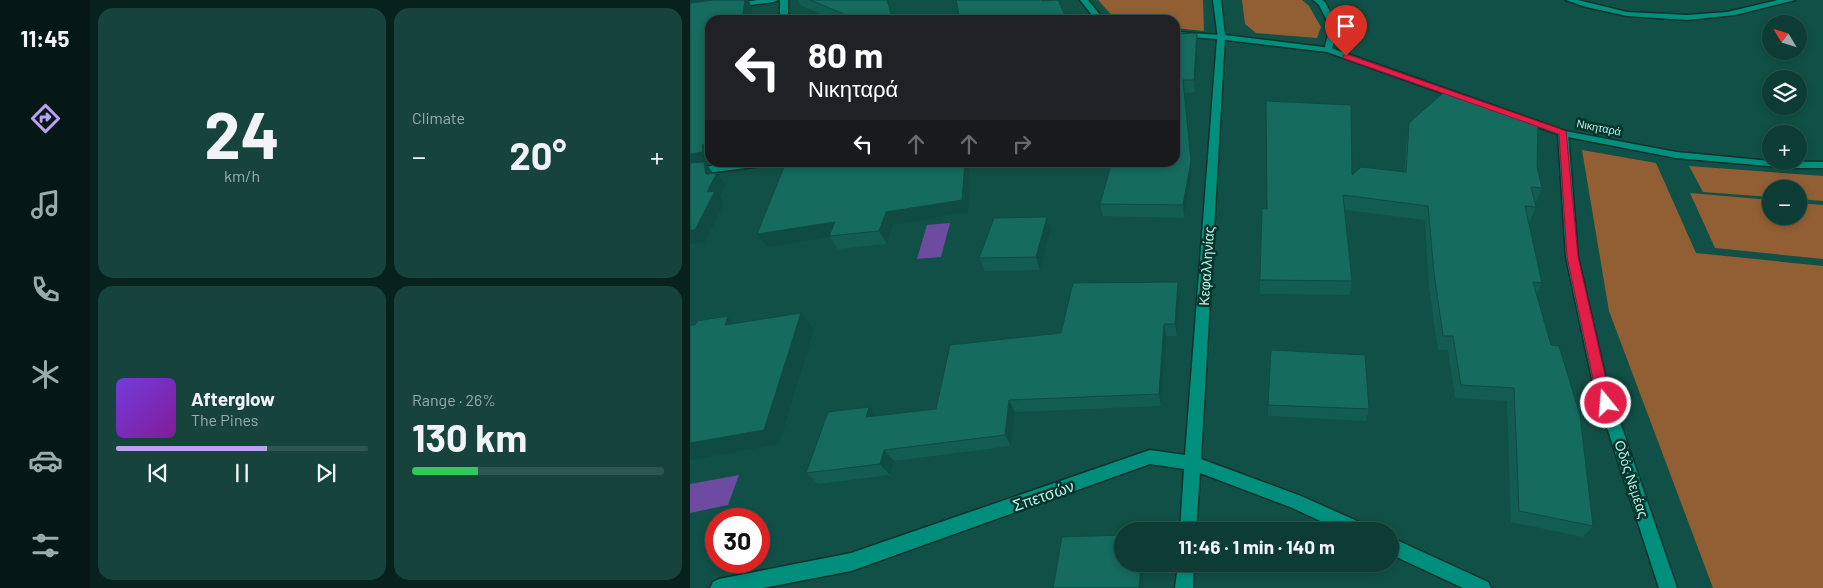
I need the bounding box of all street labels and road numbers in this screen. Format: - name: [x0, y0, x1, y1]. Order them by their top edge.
- street label: Νικηταρά: [1576, 116, 1623, 138]
- street label: Κεφαλληνίας: [1195, 226, 1217, 306]
- street label: Οδóς Νεμέας: [1611, 438, 1653, 520]
- street label: Σπετσών: [1010, 476, 1076, 514]

